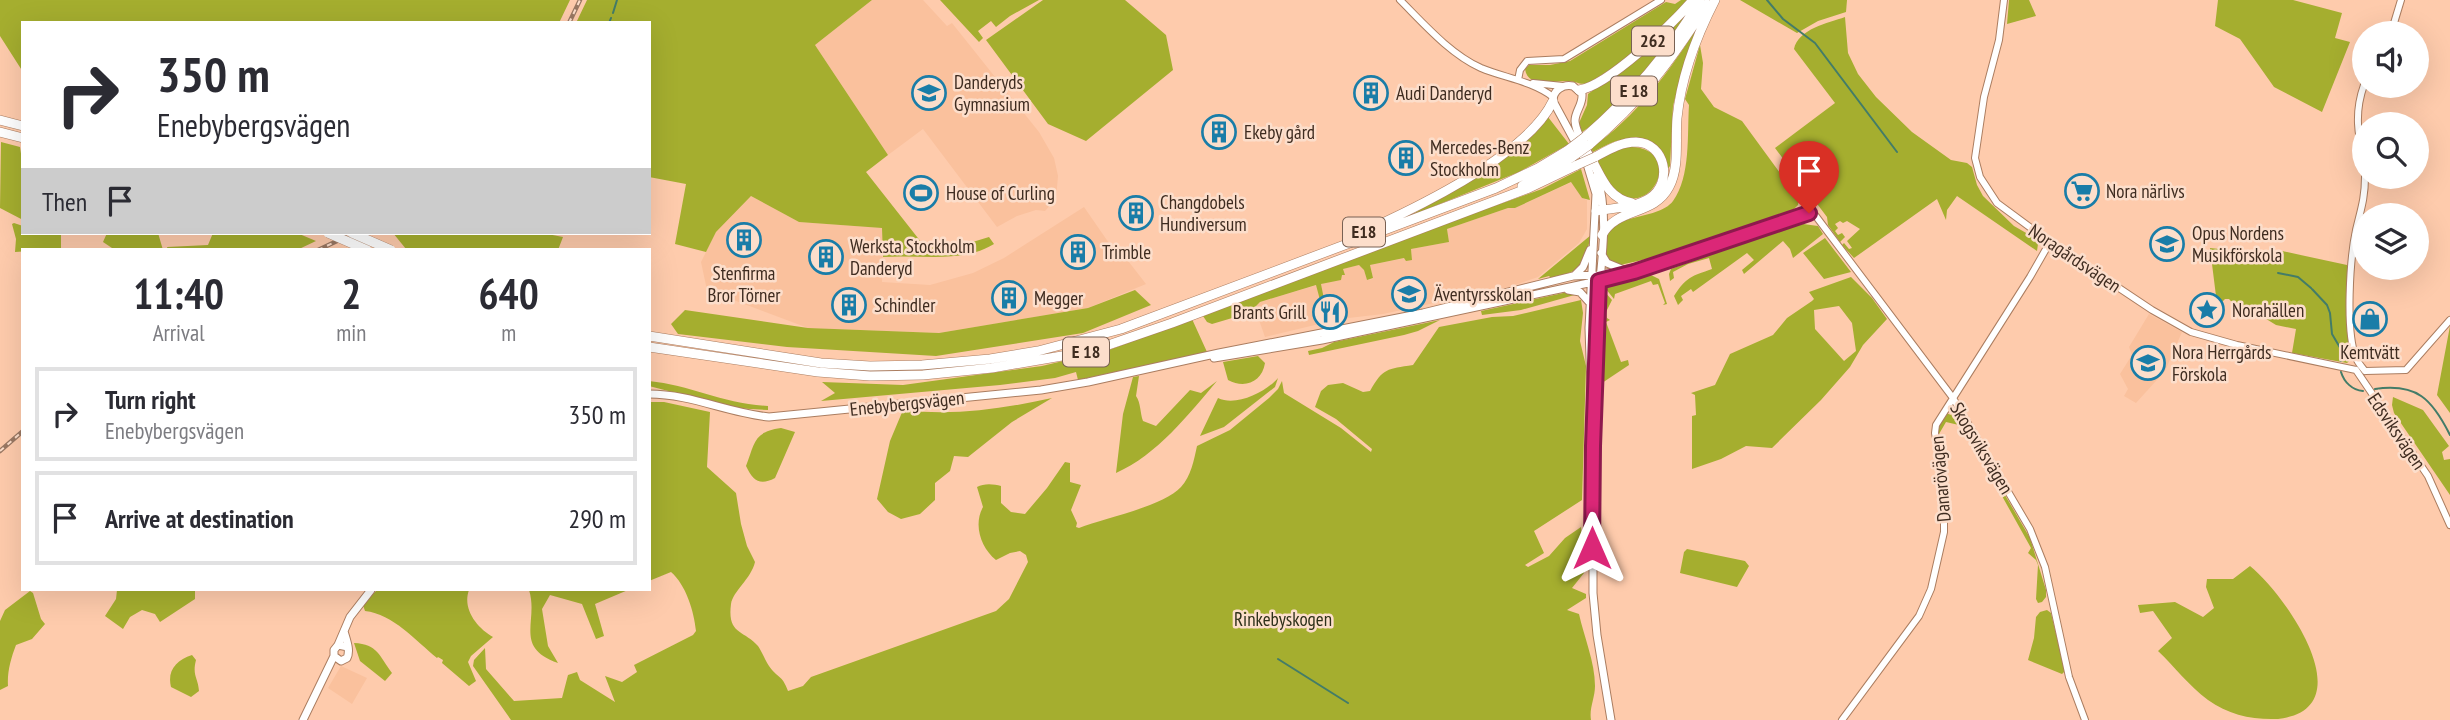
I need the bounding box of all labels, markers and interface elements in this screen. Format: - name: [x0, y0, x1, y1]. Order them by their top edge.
- map controls: [2352, 21, 2429, 280]
- button: sound: [2352, 21, 2429, 98]
- road number: 262: [1632, 26, 1674, 56]
- text: 350 m: [157, 42, 270, 106]
- icon: right: [42, 49, 133, 140]
- place label: Danderyds Gymnasium: [954, 70, 1030, 116]
- school or university icon: Danderyds Gymnasium: [910, 74, 948, 112]
- building icon: Audi Danderyd: [1352, 74, 1390, 112]
- road number: E 18: [1611, 76, 1657, 106]
- place label: Audi Danderyd: [1396, 81, 1492, 105]
- text: Enebybergsvägen: [157, 104, 350, 146]
- button: search: [2352, 112, 2429, 189]
- building icon: Ekeby gård: [1200, 113, 1238, 151]
- place label: Ekeby gård: [1244, 120, 1315, 144]
- place label: Mercedes-Benz Stockholm: [1430, 135, 1530, 181]
- building icon: Mercedes-Benz Stockholm: [1387, 139, 1425, 177]
- pin: [1779, 141, 1839, 213]
- icon: arrive: [1790, 152, 1828, 190]
- supermarket icon: Nora närlivs: [2063, 172, 2101, 210]
- sports icon: House of Curling: [902, 174, 940, 212]
- place label: Nora närlivs: [2106, 179, 2185, 203]
- place label: House of Curling: [946, 181, 1055, 205]
- icon: arrive: [101, 182, 139, 220]
- text: Then: [42, 185, 87, 218]
- place label: Changdobels Hundiversum: [1160, 190, 1247, 236]
- building icon: Changdobels Hundiversum: [1117, 194, 1155, 232]
- button: layers: [2352, 203, 2429, 280]
- road number: E18: [1343, 218, 1385, 246]
- street label: Noragårdsvägen: [2024, 218, 2126, 298]
- building icon: Stenfirma Bror Törner: [725, 221, 763, 259]
- place label: Opus Nordens Musikförskola: [2192, 221, 2284, 267]
- school or university icon: Opus Nordens Musikförskola: [2148, 225, 2186, 263]
- building icon: Trimble: [1059, 233, 1097, 271]
- place label: Werksta Stockholm Danderyd: [850, 234, 975, 280]
- building icon: Werksta Stockholm Danderyd: [807, 238, 845, 276]
- place label: Trimble: [1102, 240, 1151, 264]
- place label: Stenfirma Bror Törner: [708, 261, 781, 307]
- text: 11:40: [133, 266, 224, 321]
- text: 2: [341, 266, 361, 321]
- text: 640: [479, 266, 539, 321]
- school or university icon: Äventyrsskolan: [1390, 275, 1428, 313]
- building icon: Megger: [990, 279, 1028, 317]
- place label: Äventyrsskolan: [1434, 282, 1532, 306]
- building icon: Schindler: [830, 286, 868, 324]
- place label: Megger: [1034, 286, 1084, 310]
- place icon: Norahällen: [2188, 291, 2226, 329]
- place label: Schindler: [874, 293, 936, 317]
- restaurant icon: Brants Grill: [1311, 293, 1349, 331]
- place label: Norahällen: [2232, 298, 2304, 322]
- place label: Brants Grill: [1233, 300, 1307, 324]
- shop icon: Kemtvätt: [2351, 300, 2389, 338]
- text: Arrival: [153, 318, 205, 347]
- text: min: [336, 318, 366, 347]
- text: m: [501, 318, 516, 347]
- road number: E 18: [1063, 338, 1109, 366]
- place label: Nora Herrgårds Förskola: [2172, 340, 2271, 386]
- place label: Kemtvätt: [2340, 340, 2400, 364]
- school or university icon: Nora Herrgårds Förskola: [2129, 344, 2167, 382]
- text: Turn right: [105, 383, 196, 416]
- street label: Enebybergsvägen: [849, 385, 965, 421]
- street label: Edsviksvägen: [2363, 388, 2431, 474]
- icon: right: [46, 395, 84, 433]
- text: 350 m: [568, 398, 626, 431]
- street label: Skogsviksvägen: [1945, 398, 2019, 498]
- text: Enebybergsvägen: [105, 416, 244, 445]
- street label: Danarövägen: [1924, 435, 1956, 523]
- icon: arrive: [46, 499, 84, 537]
- text: Arrive at destination: [105, 502, 294, 535]
- text: 290 m: [568, 502, 626, 535]
- position arrow: [1555, 511, 1629, 585]
- park label: Rinkebyskogen: [1234, 607, 1332, 631]

